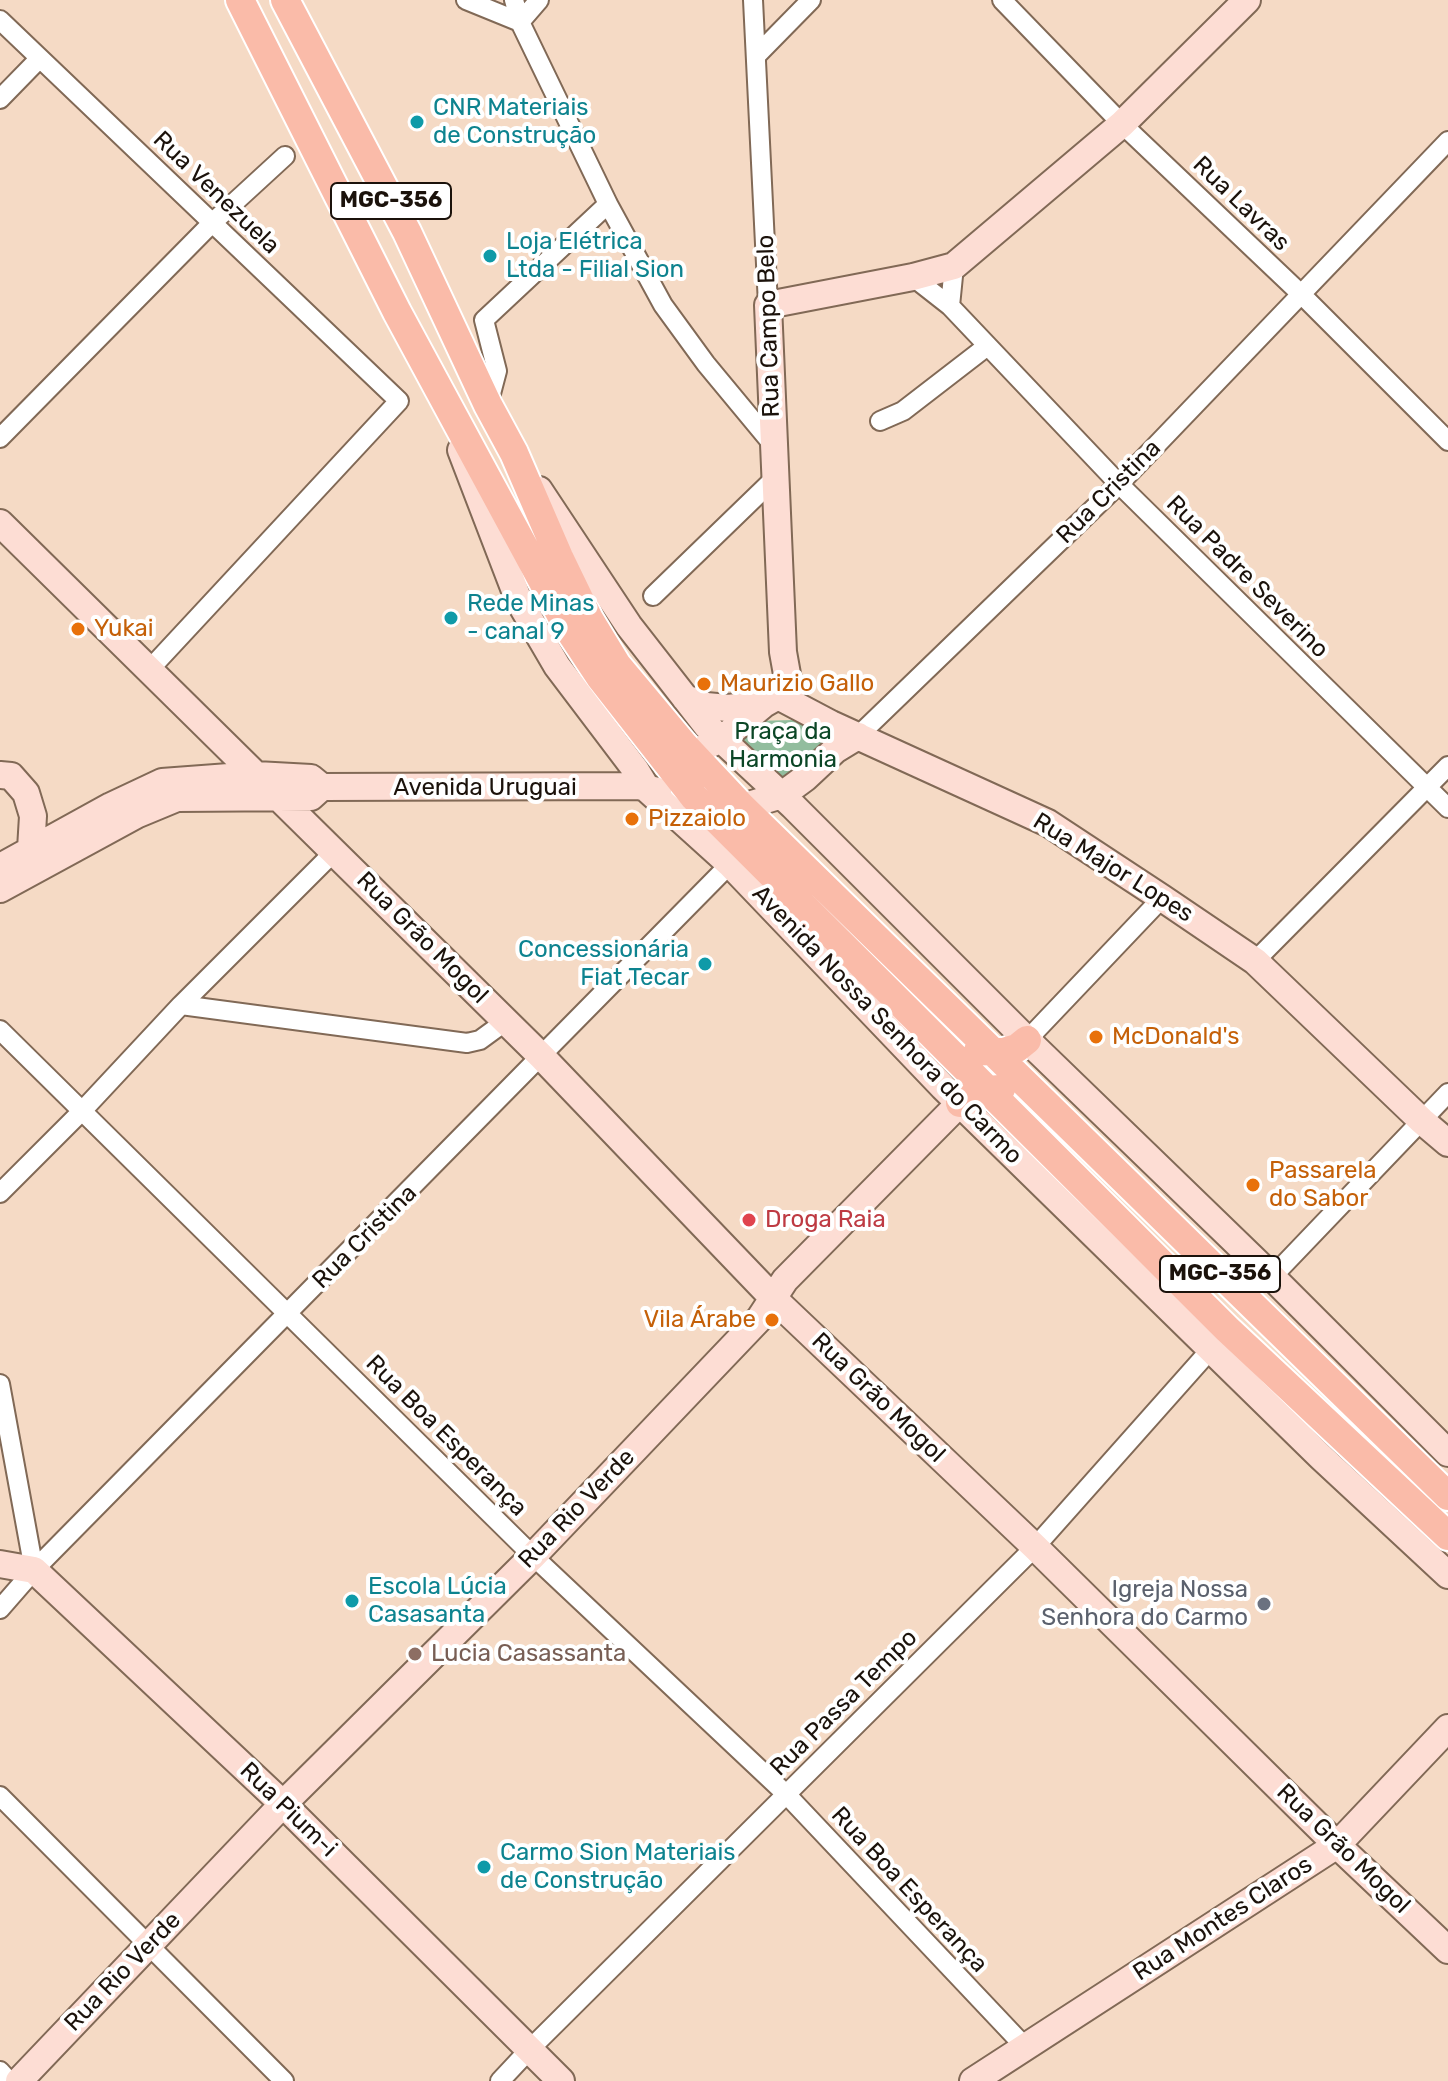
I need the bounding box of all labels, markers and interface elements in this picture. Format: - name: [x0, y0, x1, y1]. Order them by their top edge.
- place label: CNR Materiais de Construção: [433, 94, 596, 150]
- marker: CNR Materiais de Construção: [408, 113, 426, 131]
- street label: Rua Venezuela: [147, 126, 285, 260]
- street label: Rua Lavras: [1187, 151, 1295, 257]
- road number: MGC-356: [331, 183, 451, 219]
- place label: Loja Elétrica Ltda - Filial Sion: [506, 228, 684, 284]
- street label: Rua Campo Belo: [751, 234, 787, 418]
- marker: Loja Elétrica Ltda - Filial Sion: [481, 247, 499, 265]
- street label: Rua Cristina: [1051, 434, 1167, 550]
- street label: Rua Padre Severino: [1160, 490, 1334, 664]
- place label: Rede Minas - canal 9: [467, 590, 595, 646]
- marker: Rede Minas - canal 9: [442, 609, 460, 627]
- place label: Yukai: [94, 615, 154, 643]
- marker: Yukai: [69, 620, 87, 638]
- place label: Maurizio Gallo: [720, 670, 874, 698]
- marker: Maurizio Gallo: [695, 675, 713, 693]
- park label: Praça da Harmonia: [729, 718, 837, 774]
- street label: Avenida Uruguai: [393, 774, 577, 802]
- place label: Pizzaiolo: [648, 805, 746, 833]
- street label: Rua Major Lopes: [1027, 807, 1199, 929]
- marker: Pizzaiolo: [623, 810, 641, 828]
- street label: Rua Grão Mogol: [350, 866, 494, 1010]
- street label: Avenida Nossa Senhora do Carmo: [746, 880, 1028, 1170]
- place label: Concessionária Fiat Tecar: [518, 936, 689, 992]
- marker: Concessionária Fiat Tecar: [696, 955, 714, 973]
- place label: McDonald's: [1112, 1023, 1239, 1051]
- marker: McDonald's: [1087, 1028, 1105, 1046]
- place label: Passarela do Sabor: [1269, 1157, 1377, 1213]
- marker: Passarela do Sabor: [1244, 1176, 1262, 1194]
- street label: Rua Cristina: [307, 1179, 423, 1295]
- place label: Droga Raia: [765, 1206, 886, 1234]
- marker: Droga Raia: [740, 1211, 758, 1229]
- road number: MGC-356: [1160, 1256, 1280, 1292]
- place label: Vila Árabe: [644, 1306, 756, 1334]
- marker: Vila Árabe: [763, 1311, 781, 1329]
- street label: Rua Grão Mogol: [805, 1327, 951, 1469]
- street label: Rua Boa Esperança: [359, 1349, 533, 1523]
- street label: Rua Rio Verde: [513, 1443, 641, 1575]
- place label: Escola Lúcia Casasanta: [368, 1573, 507, 1629]
- place label: Igreja Nossa Senhora do Carmo: [1041, 1576, 1248, 1632]
- marker: Escola Lúcia Casasanta: [343, 1592, 361, 1610]
- marker: Igreja Nossa Senhora do Carmo: [1255, 1595, 1273, 1613]
- street label: Rua Passa Tempo: [765, 1624, 923, 1782]
- place label: Lucia Casassanta: [431, 1640, 626, 1668]
- marker: Lucia Casassanta: [406, 1645, 424, 1663]
- street label: Rua Pium-i: [233, 1757, 343, 1863]
- street label: Rua Grão Mogol: [1270, 1778, 1416, 1920]
- street label: Rua Boa Esperança: [825, 1801, 993, 1979]
- place label: Carmo Sion Materiais de Construção: [500, 1839, 736, 1895]
- street label: Rua Montes Claros: [1128, 1850, 1318, 1988]
- marker: Carmo Sion Materiais de Construção: [475, 1858, 493, 1876]
- street label: Rua Rio Verde: [59, 1906, 187, 2038]

